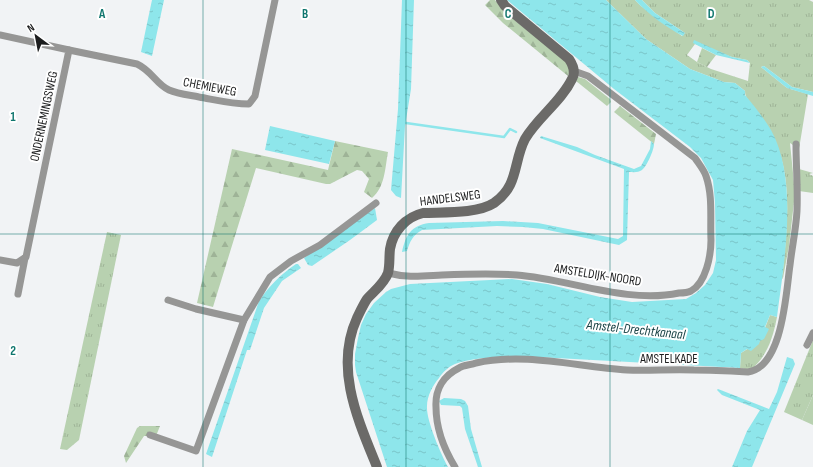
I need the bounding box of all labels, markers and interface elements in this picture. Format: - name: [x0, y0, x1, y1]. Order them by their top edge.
- text: A: [98, 6, 106, 22]
- text: B: [302, 6, 308, 22]
- text: C: [505, 6, 512, 22]
- text: D: [708, 6, 715, 22]
- north arrow: [16, 16, 56, 56]
- text: N: [25, 21, 37, 35]
- street label: ONDERNEMINGSWEG: [27, 70, 61, 163]
- street label: CHEMIEWEG: [182, 74, 238, 100]
- text: 1: [10, 109, 16, 125]
- street label: HANDELSWEG: [419, 186, 481, 210]
- street label: AMSTELDIJK-NOORD: [552, 260, 643, 290]
- water label: Amstel-Drechtkanaal: [585, 316, 686, 343]
- text: 2: [10, 343, 16, 359]
- street label: AMSTELKADE: [639, 351, 698, 367]

